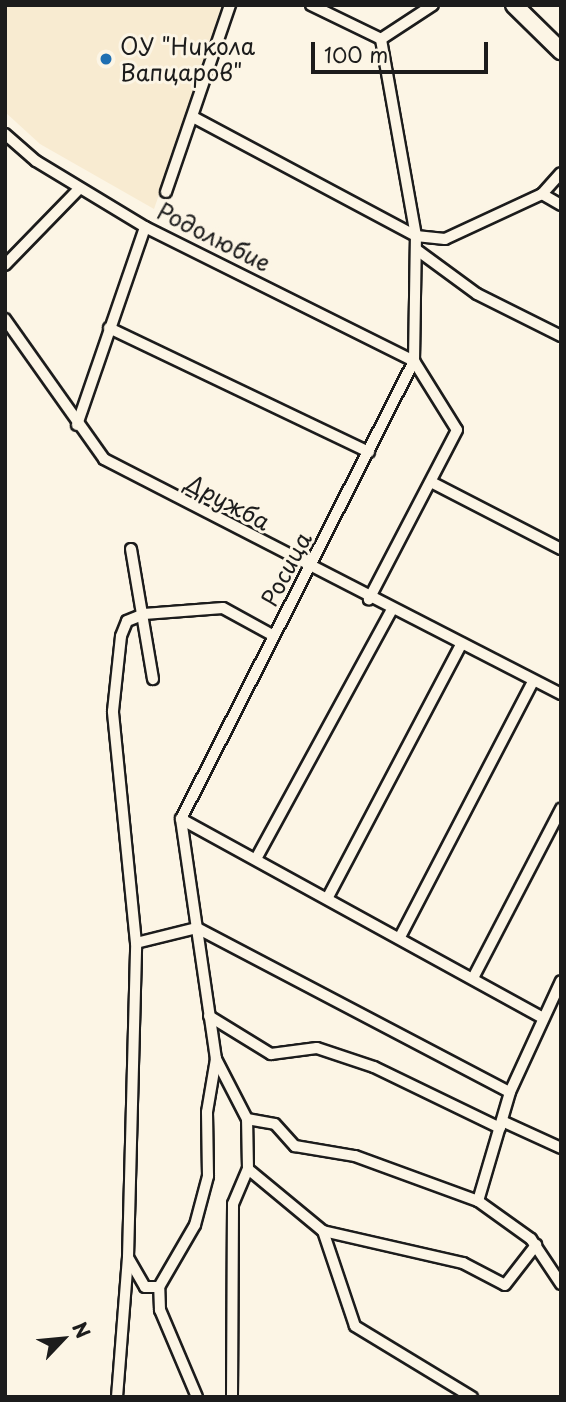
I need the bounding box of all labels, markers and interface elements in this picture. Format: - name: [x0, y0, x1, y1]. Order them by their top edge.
- scale bar: [314, 28, 491, 72]
- place label: ОУ "Никола Вапцаров": [120, 32, 256, 86]
- text: 100 m: [324, 38, 388, 70]
- marker: ОУ "Никола Вапцаров": [98, 51, 114, 67]
- street label: Родолюбие: [153, 197, 275, 277]
- street label: Дружба: [181, 468, 275, 536]
- street label: Росица: [255, 527, 317, 611]
- north arrow: [28, 1304, 98, 1374]
- text: N: [66, 1317, 98, 1343]

